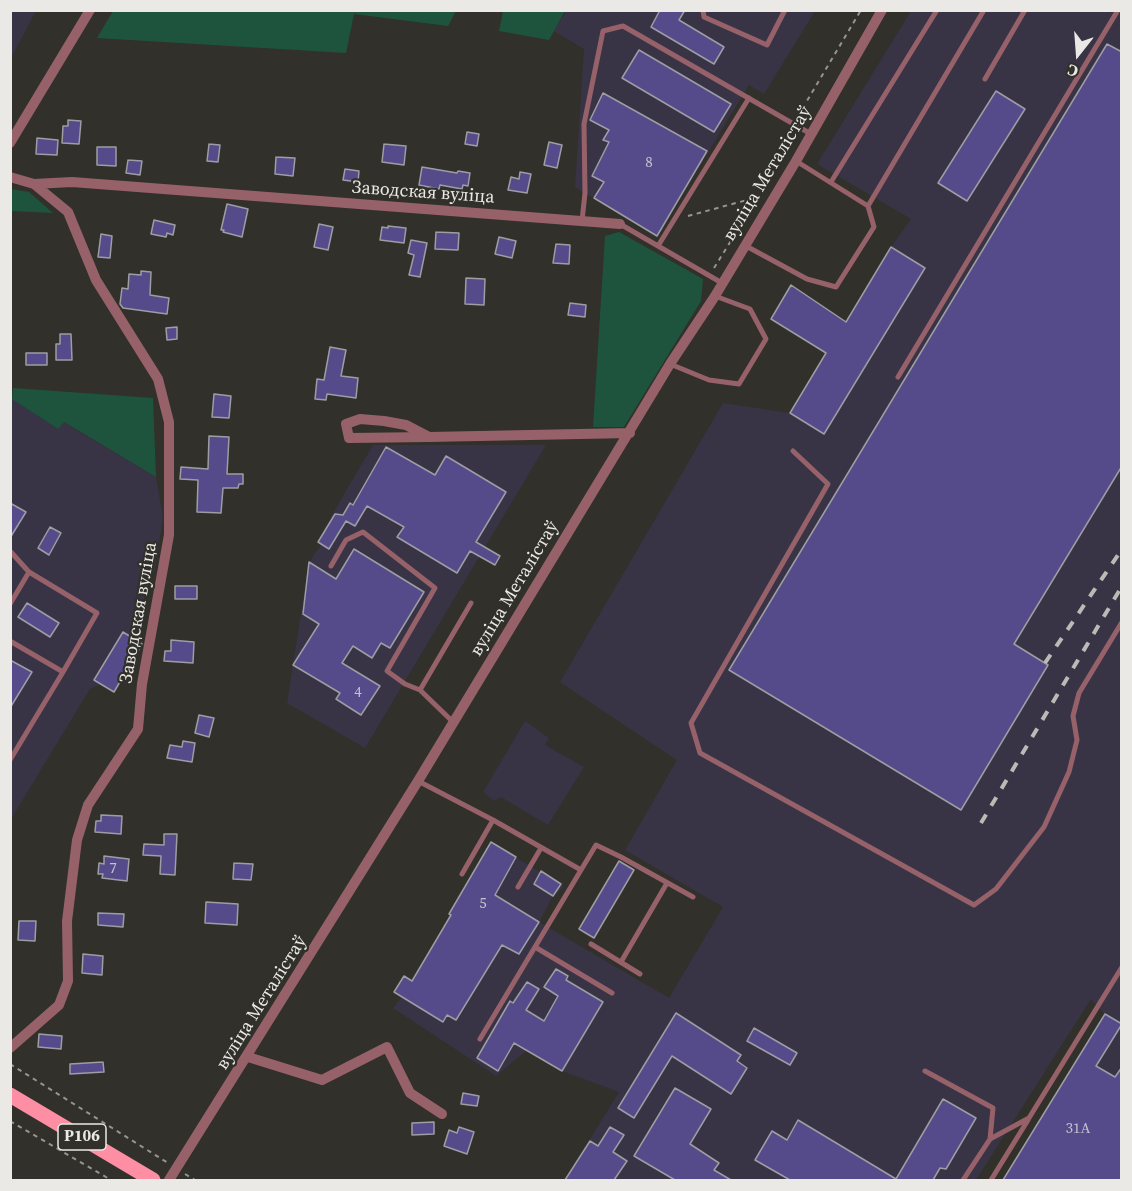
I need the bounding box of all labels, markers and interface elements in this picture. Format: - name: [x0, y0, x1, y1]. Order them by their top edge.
- north arrow: [1048, 24, 1108, 84]
- text: С: [1065, 59, 1081, 83]
- street label: вуліца Металістаў: [719, 102, 817, 246]
- house number: 8: [645, 154, 653, 172]
- street label: Заводская вуліца: [351, 177, 495, 209]
- street label: вуліца Металістаў: [466, 517, 564, 661]
- street label: Заводская вуліца: [116, 541, 162, 685]
- house number: 4: [354, 684, 362, 702]
- house number: 7: [109, 860, 117, 878]
- house number: 5: [479, 895, 487, 913]
- street label: вуліца Металістаў: [212, 932, 312, 1074]
- house number: 31А: [1066, 1120, 1090, 1138]
- road number: Р106: [58, 1124, 106, 1150]

